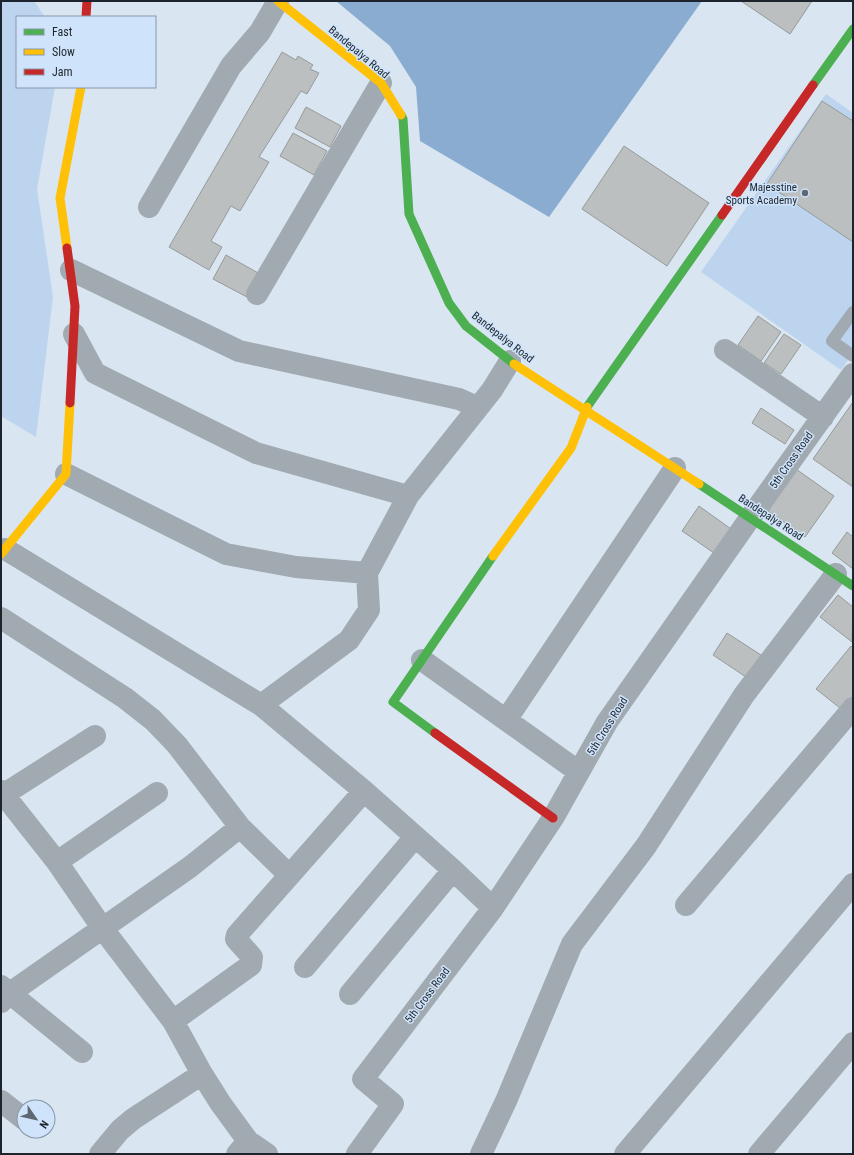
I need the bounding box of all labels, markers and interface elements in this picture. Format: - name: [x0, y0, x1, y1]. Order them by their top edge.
- legend: [16, 16, 156, 88]
- street label: Bandepalya Road: [326, 23, 392, 81]
- text: Fast: [52, 25, 73, 39]
- text: Slow: [52, 45, 75, 59]
- text: Jam: [52, 65, 73, 79]
- place label: Majesstine Sports Academy: [726, 181, 797, 207]
- marker: Majesstine Sports Academy: [800, 188, 810, 198]
- street label: Bandepalya Road: [469, 309, 536, 366]
- street label: 5th Cross Road: [767, 429, 816, 491]
- street label: Bandepalya Road: [736, 492, 806, 543]
- street label: 5th Cross Road: [584, 695, 630, 758]
- street label: 5th Cross Road: [402, 965, 453, 1026]
- north arrow: [16, 1099, 56, 1139]
- text: N: [36, 1118, 51, 1131]

